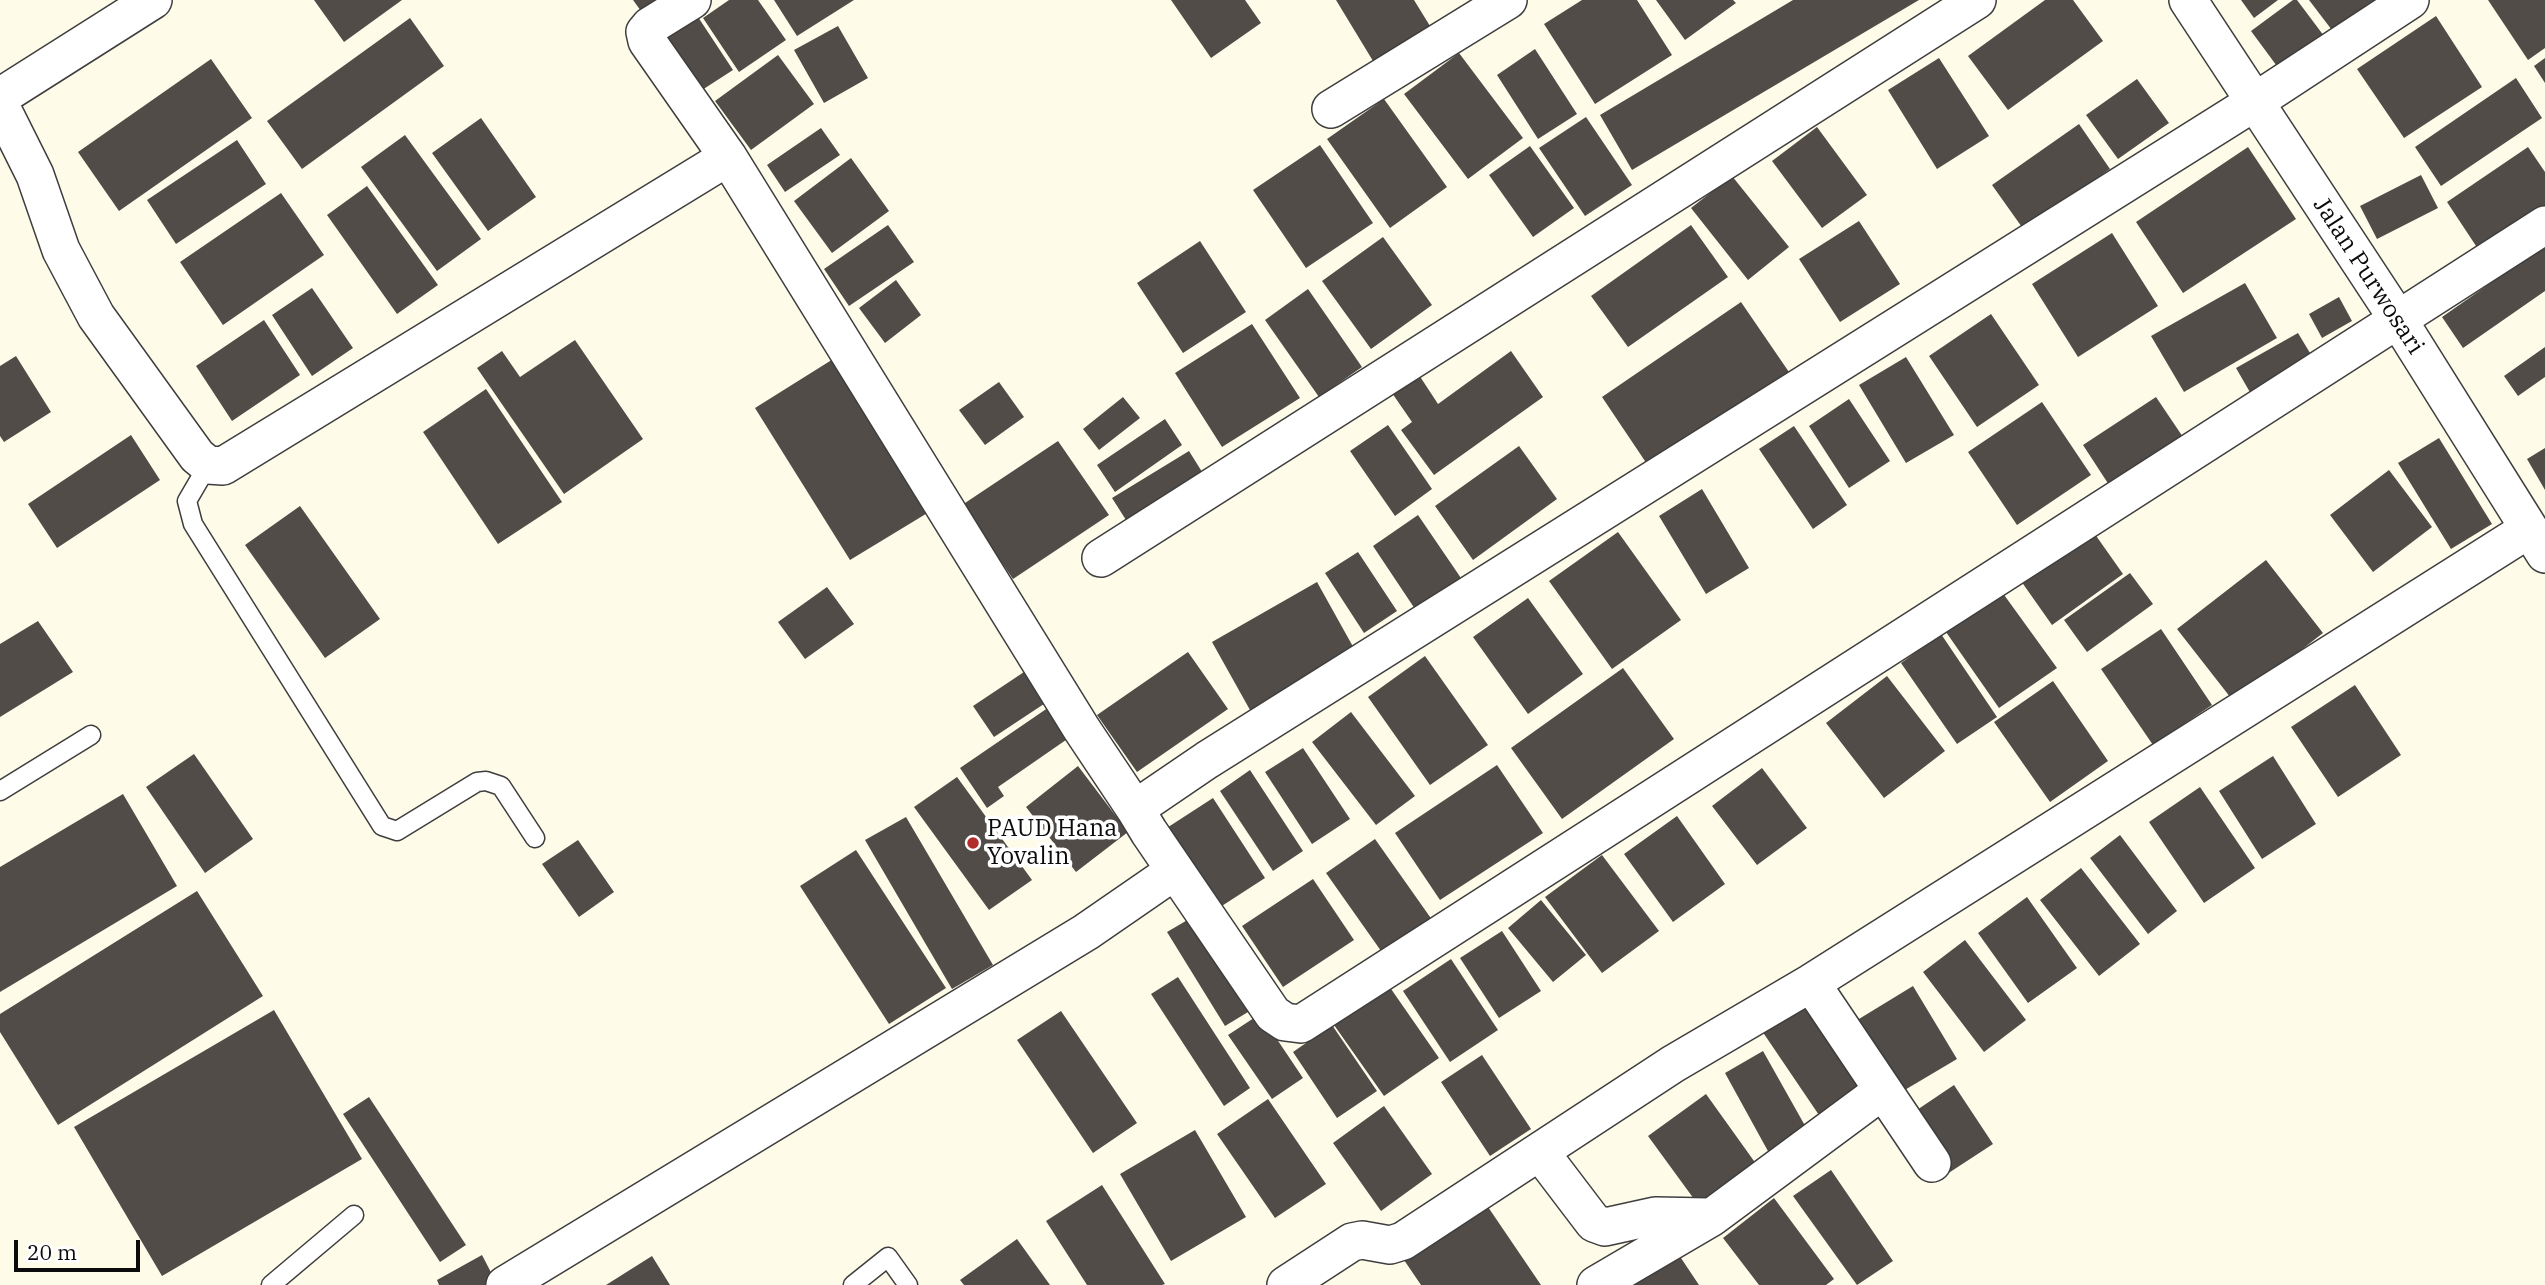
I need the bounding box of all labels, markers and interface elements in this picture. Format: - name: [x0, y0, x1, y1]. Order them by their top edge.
- street label: Jalan Purwosari: [2307, 192, 2429, 360]
- place label: PAUD Hana Yovalin: [987, 815, 1117, 871]
- marker: PAUD Hana Yovalin: [965, 835, 981, 851]
- scale bar: [18, 1226, 144, 1270]
- text: 20 m: [27, 1238, 77, 1266]

